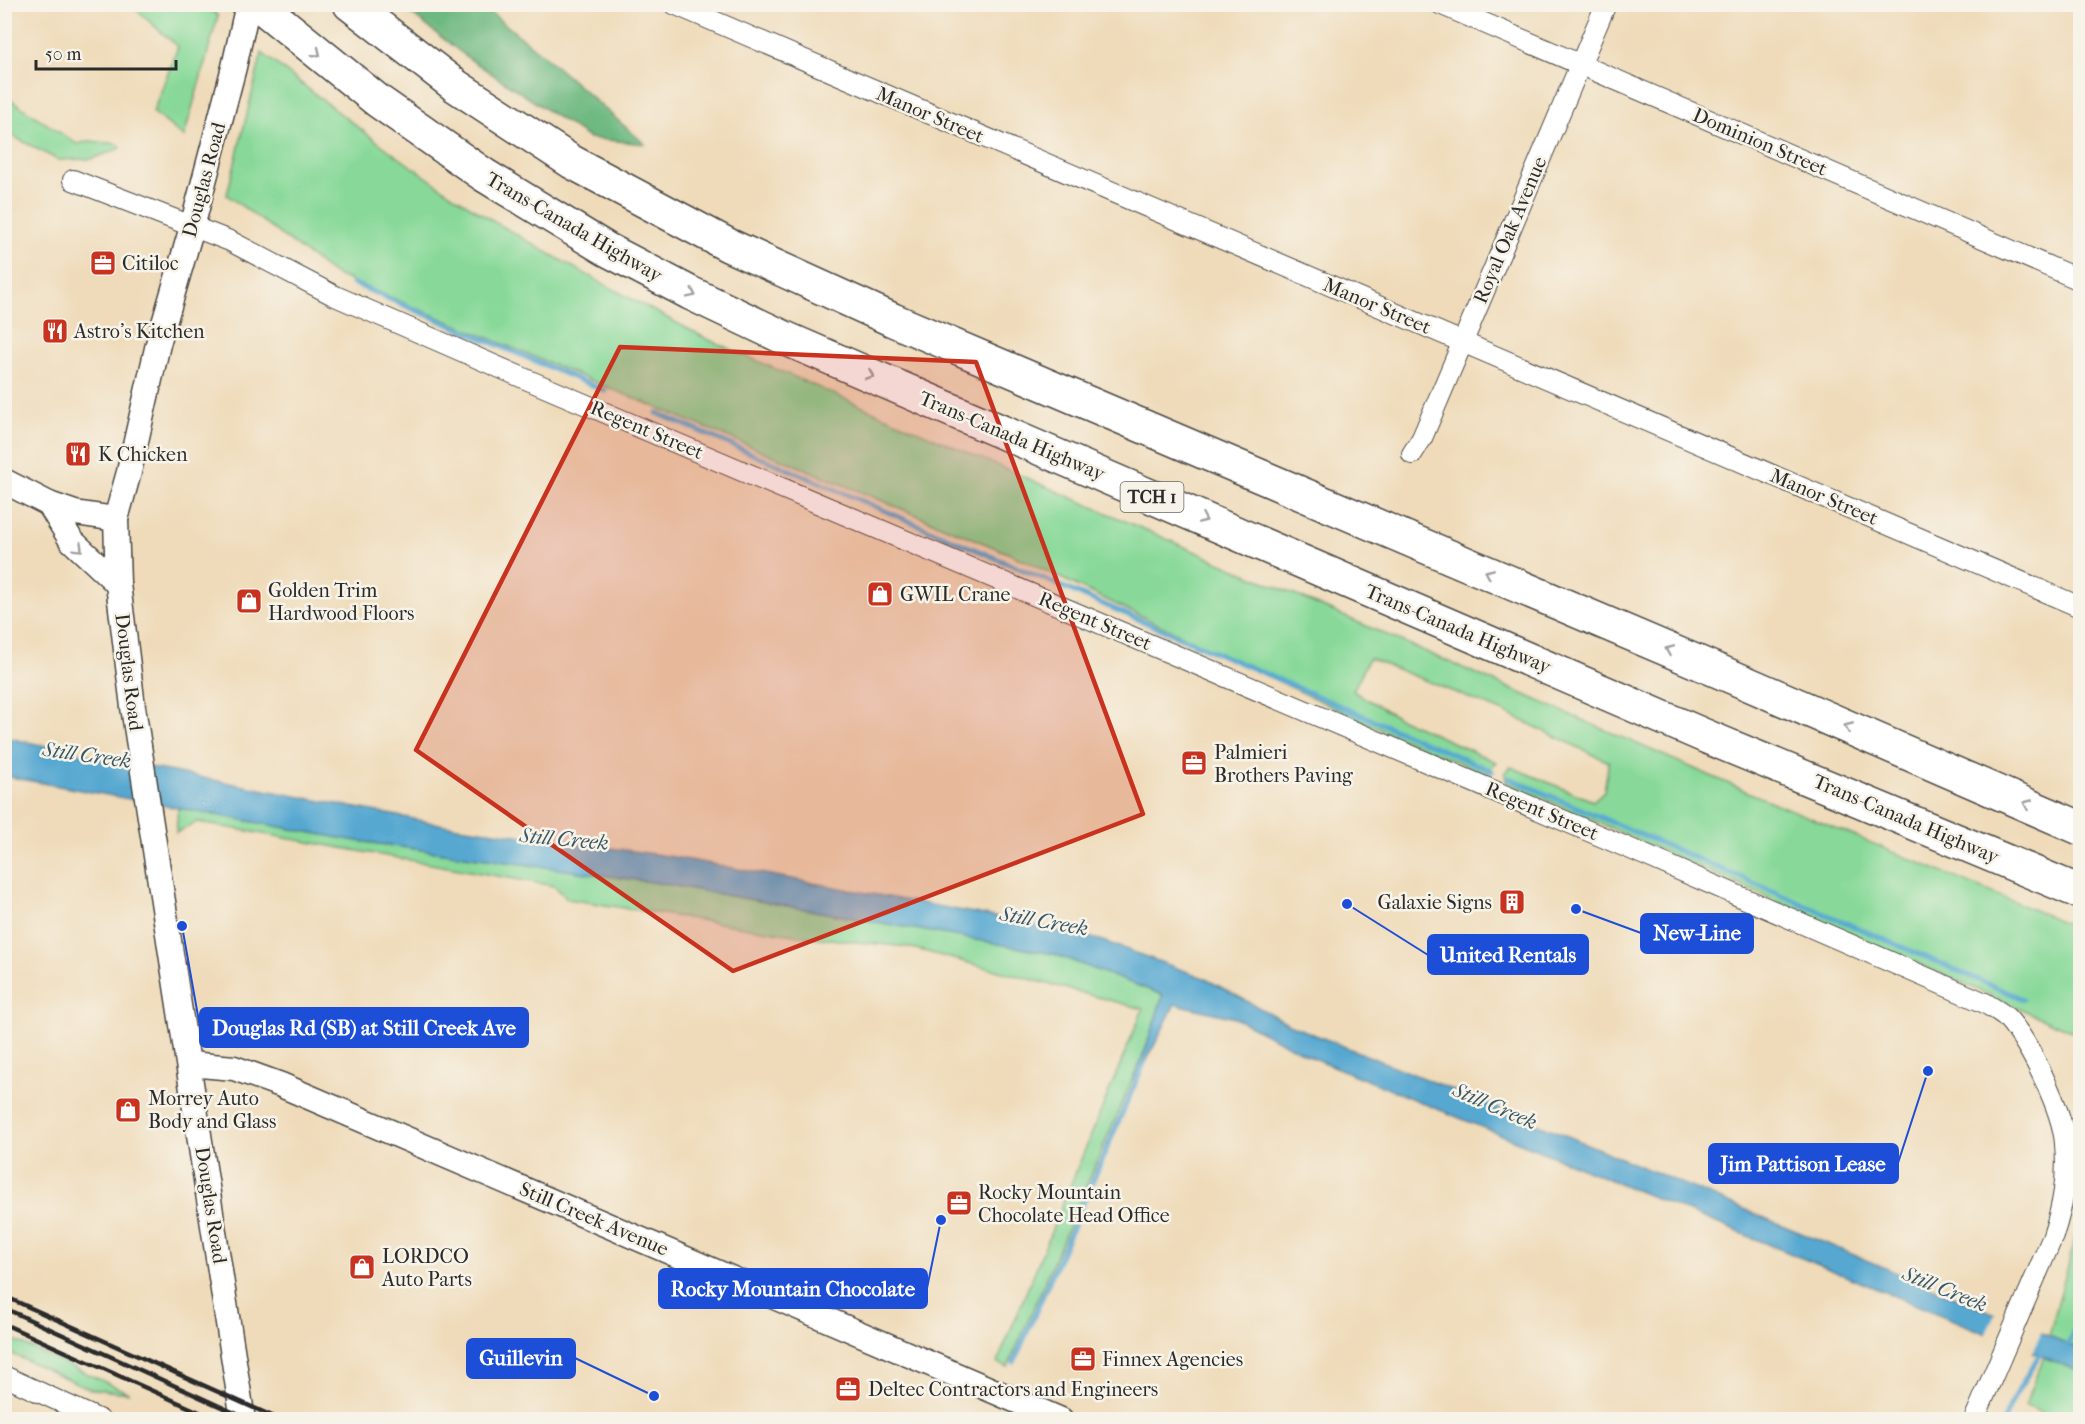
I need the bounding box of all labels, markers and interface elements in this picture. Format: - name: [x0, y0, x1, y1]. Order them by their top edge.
- scale bar: [36, 33, 176, 71]
- text: 50 m: [45, 44, 82, 65]
- one-way arrow: [310, 45, 321, 56]
- street label: Manor Street: [873, 82, 987, 148]
- street label: Dominion Street: [1689, 103, 1831, 181]
- street label: Douglas Road: [178, 119, 231, 240]
- street label: Royal Oak Avenue: [1469, 153, 1551, 307]
- street label: Trans-Canada Highway: [482, 167, 667, 287]
- office icon: Citiloc: [88, 248, 118, 278]
- place label: Citiloc: [122, 252, 179, 275]
- street label: Manor Street: [1320, 273, 1434, 339]
- one-way arrow: [686, 287, 697, 299]
- restaurant icon: Astro's Kitchen: [40, 316, 70, 346]
- place label: Astro's Kitchen: [73, 320, 205, 343]
- one-way arrow: [863, 368, 874, 380]
- street label: Trans-Canada Highway: [916, 386, 1110, 486]
- street label: Regent Street: [587, 396, 707, 464]
- restaurant icon: K Chicken: [63, 439, 93, 469]
- place label: K Chicken: [98, 443, 188, 466]
- street label: Manor Street: [1767, 464, 1881, 530]
- road number: TCH 1: [1120, 482, 1184, 512]
- one-way arrow: [1197, 512, 1208, 524]
- one-way arrow: [72, 540, 83, 551]
- one-way arrow: [1485, 568, 1496, 580]
- place label: Golden Trim Hardwood Floors: [268, 579, 414, 625]
- shop icon: GWIL Crane: [865, 579, 895, 609]
- street label: Trans-Canada Highway: [1362, 579, 1556, 679]
- place label: GWIL Crane: [900, 583, 1011, 606]
- shop icon: Golden Trim Hardwood Floors: [234, 586, 264, 616]
- street label: Regent Street: [1035, 587, 1155, 655]
- street label: Douglas Road: [110, 612, 148, 733]
- one-way arrow: [1664, 645, 1675, 657]
- one-way arrow: [1843, 722, 1854, 734]
- water label: Still Creek: [40, 737, 133, 773]
- place label: Palmieri Brothers Paving: [1214, 741, 1353, 787]
- office icon: Palmieri Brothers Paving: [1179, 748, 1209, 778]
- street label: Trans-Canada Highway: [1810, 769, 2004, 869]
- street label: Regent Street: [1482, 777, 1602, 845]
- one-way arrow: [2022, 800, 2033, 812]
- water label: Still Creek: [517, 823, 610, 855]
- building icon: Galaxie Signs: [1497, 887, 1527, 917]
- place label: Galaxie Signs: [1378, 891, 1492, 914]
- water label: Still Creek: [997, 901, 1090, 941]
- callout: New-Line: [1641, 914, 1753, 953]
- text: New-Line: [1653, 921, 1742, 945]
- callout: United Rentals: [1428, 935, 1588, 974]
- text: United Rentals: [1439, 943, 1577, 967]
- callout: Douglas Rd (SB) at Still Creek Ave: [200, 1008, 528, 1047]
- text: Douglas Rd (SB) at Still Creek Ave: [212, 1016, 517, 1040]
- water label: Still Creek: [1448, 1077, 1541, 1135]
- place label: Morrey Auto Body and Glass: [148, 1087, 276, 1133]
- shop icon: Morrey Auto Body and Glass: [113, 1095, 143, 1125]
- callout: Jim Pattison Lease: [1709, 1144, 1898, 1183]
- street label: Douglas Road: [190, 1145, 232, 1266]
- text: Jim Pattison Lease: [1718, 1152, 1886, 1176]
- street label: Still Creek Avenue: [516, 1177, 672, 1261]
- place label: Rocky Mountain Chocolate Head Office: [978, 1181, 1170, 1227]
- office icon: Rocky Mountain Chocolate Head Office: [944, 1188, 974, 1218]
- place label: LORDCO Auto Parts: [381, 1245, 472, 1291]
- shop icon: LORDCO Auto Parts: [347, 1252, 377, 1282]
- water label: Still Creek: [1898, 1261, 1991, 1317]
- callout: Rocky Mountain Chocolate: [659, 1269, 927, 1308]
- text: Rocky Mountain Chocolate: [671, 1277, 916, 1301]
- callout: Guillevin: [467, 1339, 575, 1378]
- office icon: Finnex Agencies: [1068, 1344, 1098, 1374]
- text: Guillevin: [479, 1346, 564, 1370]
- place label: Finnex Agencies: [1102, 1348, 1243, 1371]
- office icon: Deltec Contractors and Engineers: [833, 1374, 863, 1404]
- place label: Deltec Contractors and Engineers: [868, 1378, 1158, 1401]

